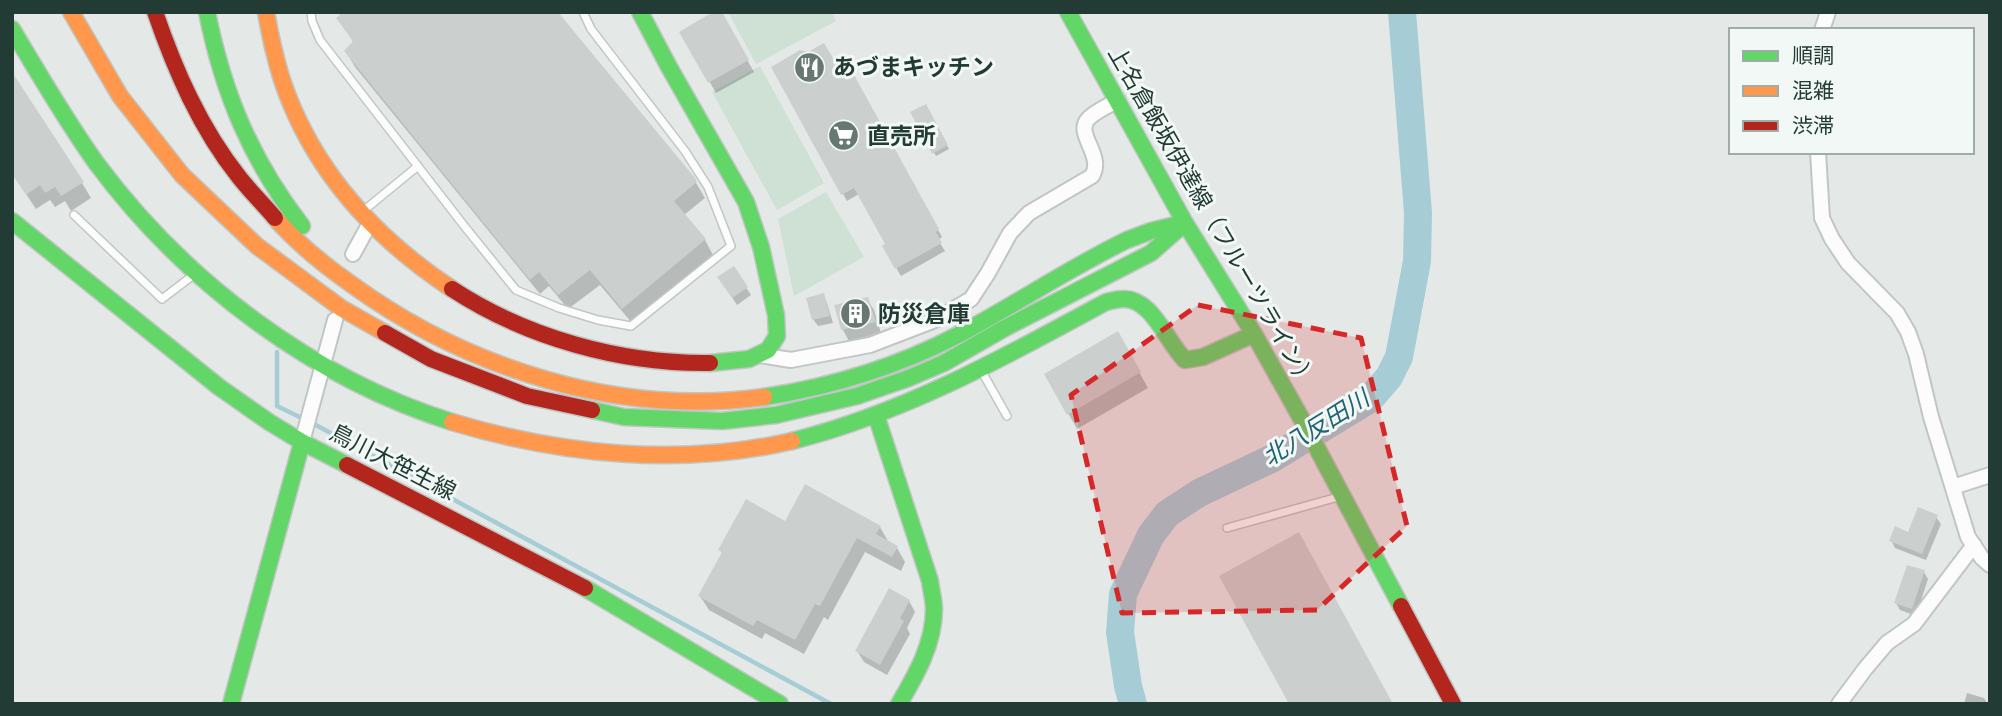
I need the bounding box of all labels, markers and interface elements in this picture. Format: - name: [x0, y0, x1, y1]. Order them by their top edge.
- legend: [1729, 28, 1974, 154]
- street label: 上名倉飯坂伊達線（フルーツライン）: [1103, 41, 1321, 393]
- text: 順調: [1792, 44, 1834, 68]
- restaurant icon: あづまキッチン: [793, 50, 827, 84]
- place label: あづまキッチン: [833, 54, 994, 80]
- text: 混雑: [1792, 79, 1834, 103]
- text: 渋滞: [1792, 114, 1834, 138]
- supermarket icon: 直売所: [827, 119, 861, 153]
- place label: 直売所: [867, 123, 936, 149]
- building icon: 防災倉庫: [838, 297, 872, 331]
- place label: 防災倉庫: [878, 301, 970, 327]
- water label: 北八反田川: [1258, 383, 1377, 472]
- street label: 鳥川大笹生線: [326, 419, 460, 505]

